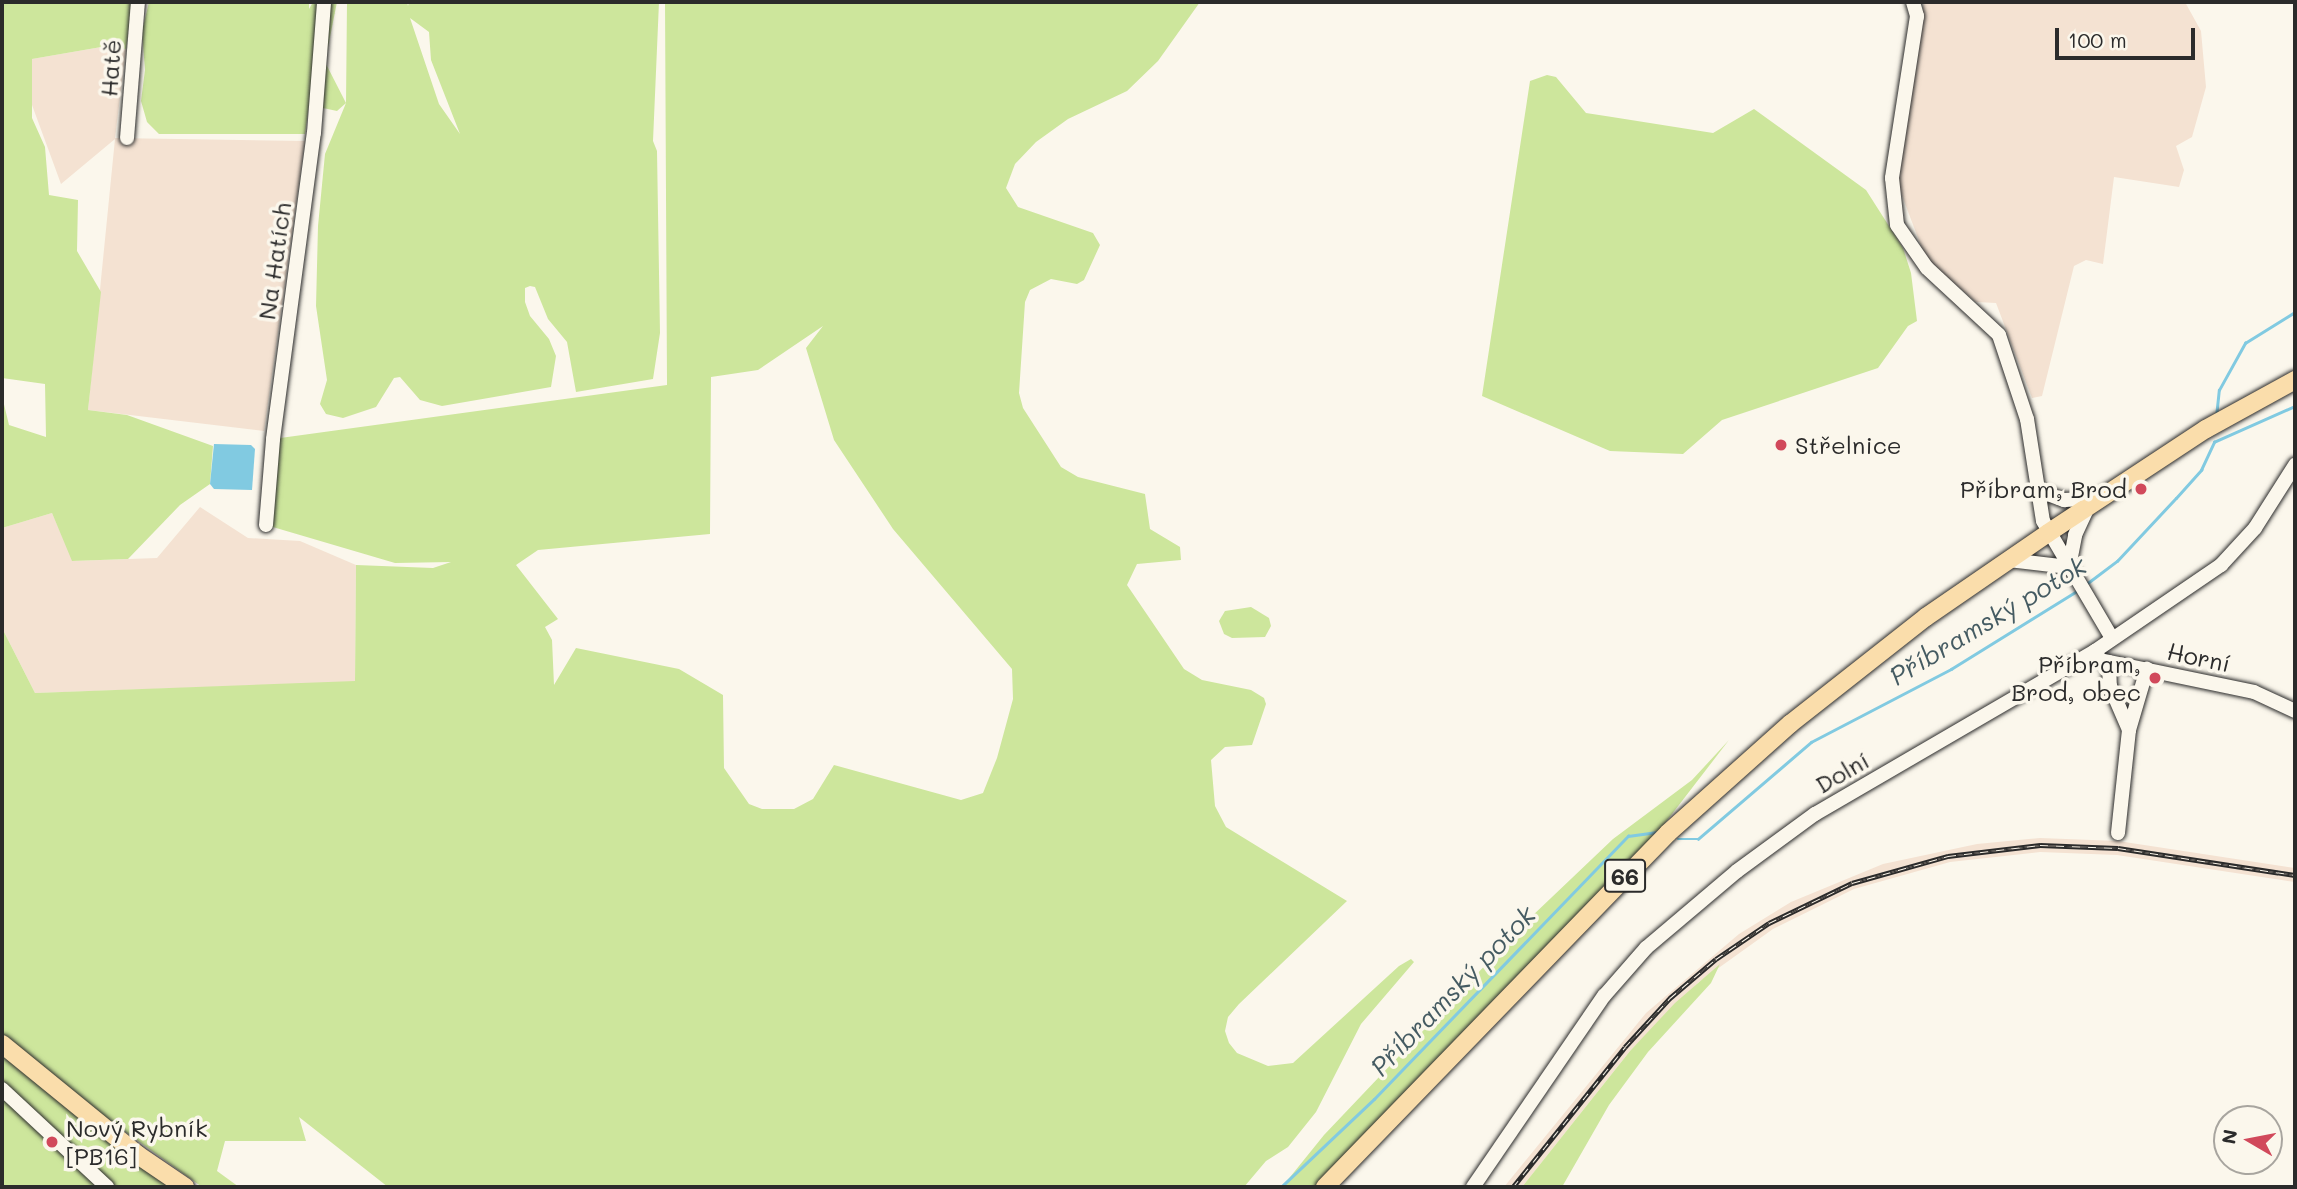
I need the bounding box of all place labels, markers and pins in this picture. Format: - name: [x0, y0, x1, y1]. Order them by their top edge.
- place label: Střelnice: [1795, 431, 1902, 459]
- marker: Střelnice: [1773, 437, 1789, 453]
- place label: Příbram, Brod: [1960, 475, 2127, 503]
- marker: Příbram, Brod: [2133, 481, 2149, 497]
- place label: Příbram, Brod, obec: [2011, 650, 2141, 706]
- marker: Příbram, Brod, obec: [2147, 670, 2163, 686]
- place label: Nový Rybník [PB16]: [66, 1114, 208, 1170]
- marker: Nový Rybník [PB16]: [44, 1134, 60, 1150]

